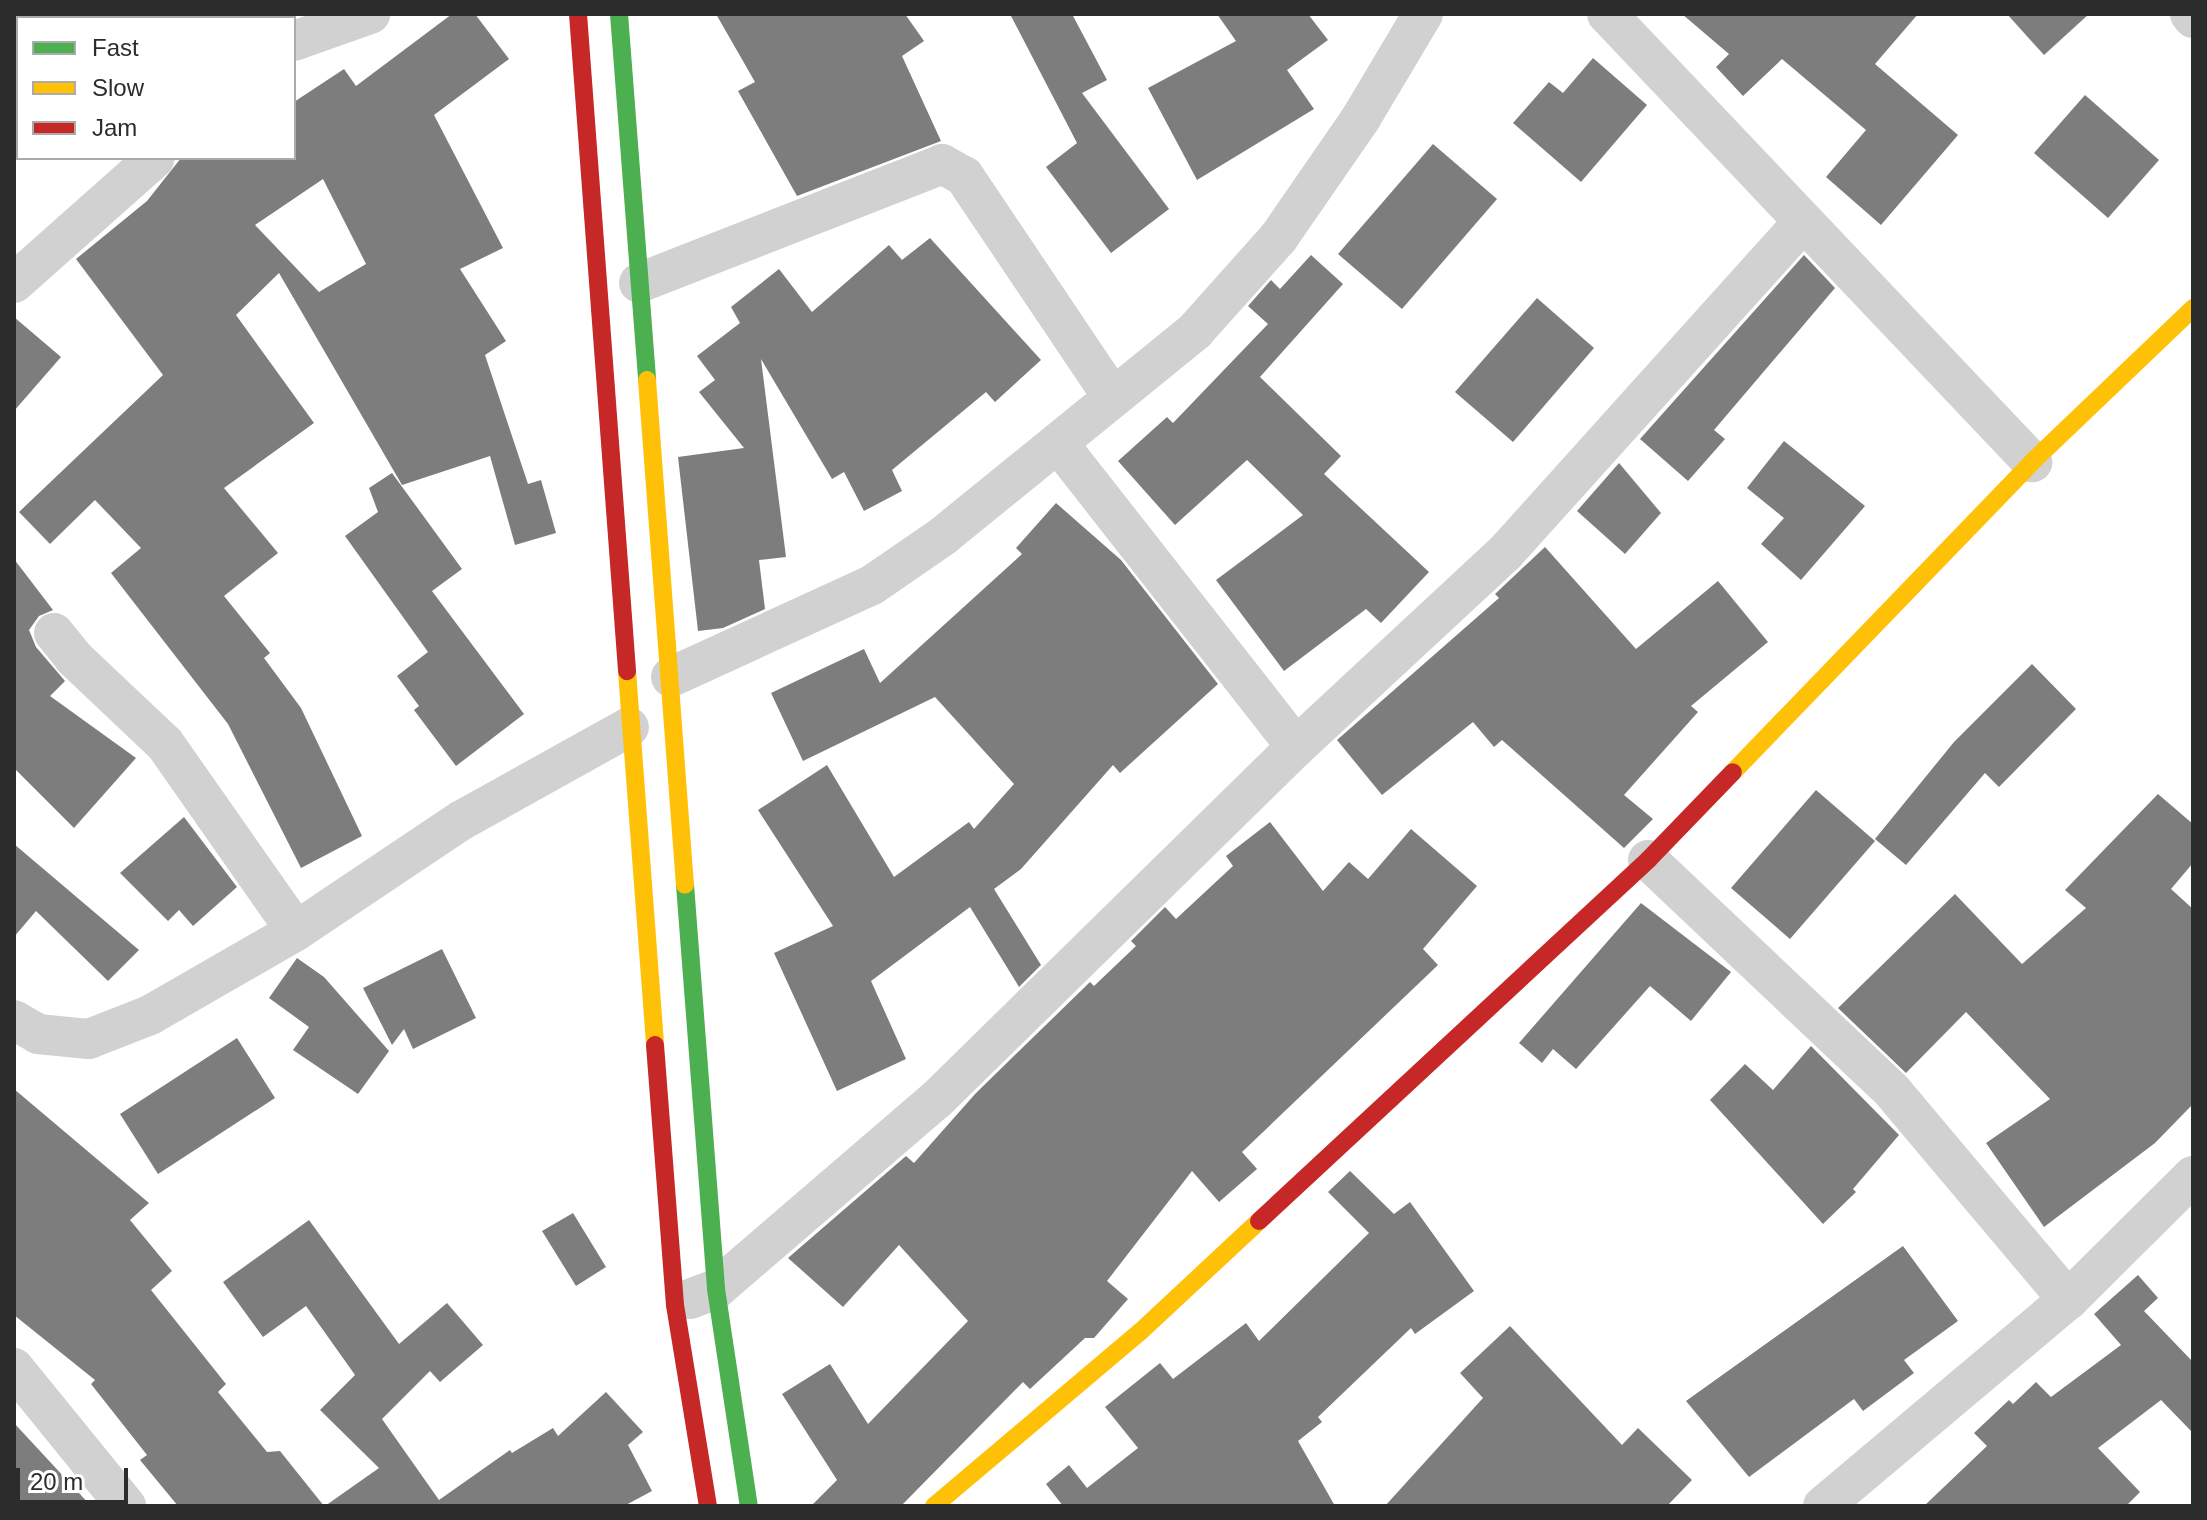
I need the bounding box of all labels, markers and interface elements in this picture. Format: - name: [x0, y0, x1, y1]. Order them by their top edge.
- legend: [16, 16, 296, 160]
- text: Fast: [92, 34, 139, 61]
- text: Slow: [92, 74, 144, 101]
- text: Jam: [92, 114, 137, 141]
- scale bar: [20, 1452, 132, 1502]
- text: 20 m: [30, 1468, 83, 1495]

